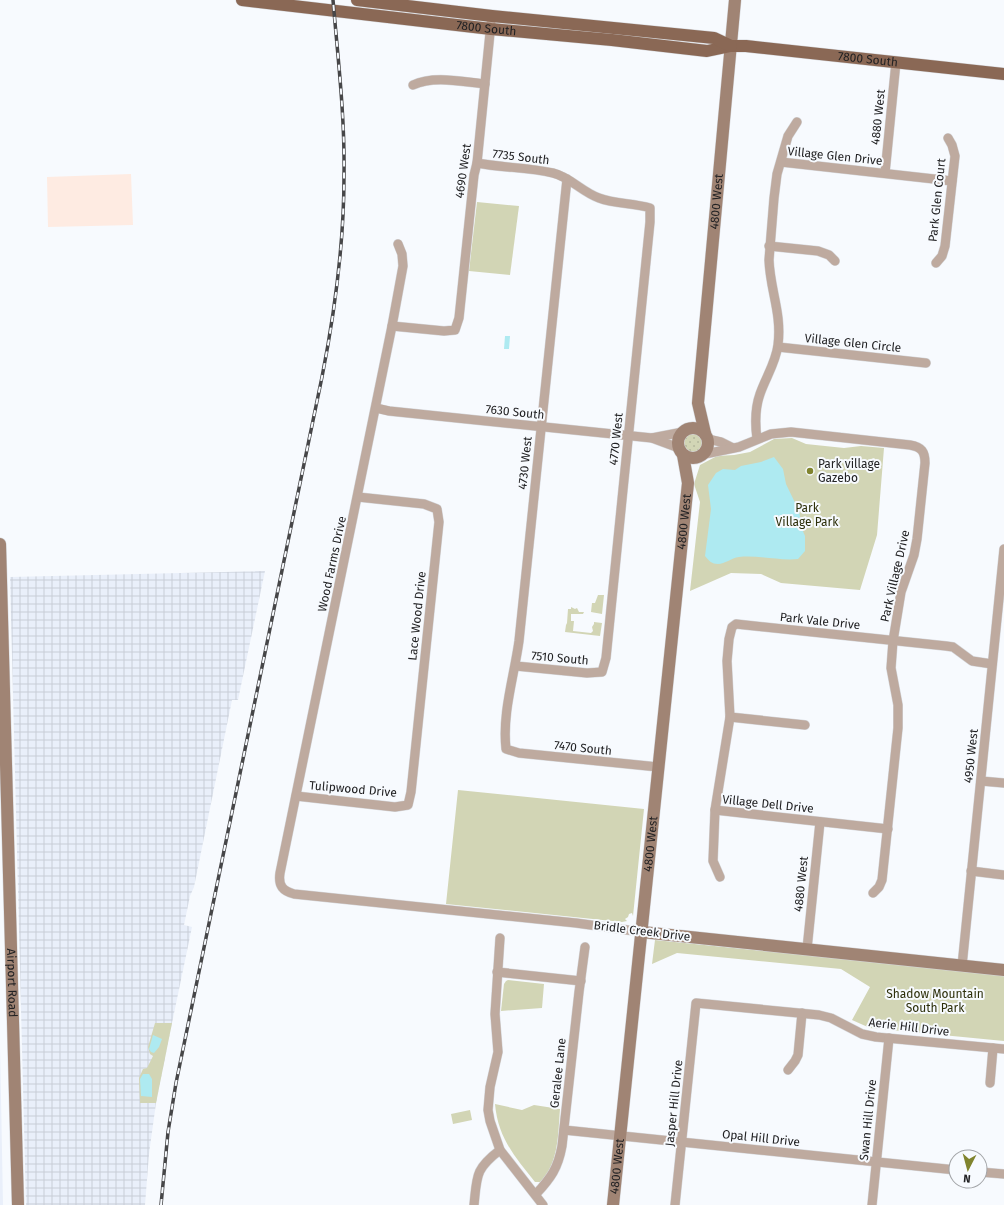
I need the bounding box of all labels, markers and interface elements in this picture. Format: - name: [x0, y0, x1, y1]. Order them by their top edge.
- street label: 7800 South: [456, 18, 517, 38]
- street label: 7800 South: [837, 49, 899, 69]
- street label: 4880 West: [868, 88, 888, 145]
- street label: 4690 West: [452, 142, 474, 199]
- street label: Village Glen Drive: [787, 144, 883, 168]
- street label: 7735 South: [492, 147, 550, 167]
- street label: Park Glen Court: [926, 157, 948, 243]
- street label: 4800 West: [707, 173, 726, 230]
- street label: Village Glen Circle: [804, 331, 902, 355]
- street label: 7630 South: [485, 402, 545, 422]
- street label: 4770 West: [606, 411, 626, 466]
- street label: 4730 West: [515, 435, 535, 490]
- place label: Park village Gazebo: [818, 457, 880, 485]
- marker: Park village Gazebo: [805, 466, 815, 476]
- street label: 4800 West: [674, 492, 694, 550]
- park label: Park Village Park: [776, 501, 839, 529]
- street label: Wood Farms Drive: [315, 515, 349, 613]
- street label: Park Village Drive: [878, 529, 912, 623]
- street label: Lace Wood Drive: [405, 571, 429, 661]
- street label: Park Vale Drive: [779, 610, 861, 632]
- street label: 7510 South: [531, 649, 589, 667]
- street label: 4950 West: [961, 727, 981, 784]
- street label: 7470 South: [553, 738, 613, 758]
- street label: Tulipwood Drive: [309, 778, 397, 800]
- street label: Village Dell Drive: [722, 792, 814, 816]
- street label: 4800 West: [641, 815, 660, 872]
- street label: 4880 West: [791, 855, 811, 912]
- street label: Bridle Creek Drive: [593, 918, 691, 944]
- street label: Airport Road: [4, 948, 20, 1017]
- park label: Shadow Mountain South Park: [886, 987, 984, 1015]
- street label: Aerie Hill Drive: [868, 1015, 950, 1039]
- street label: Geralee Lane: [547, 1037, 569, 1109]
- street label: Jasper Hill Drive: [662, 1059, 686, 1147]
- street label: Swan Hill Drive: [857, 1079, 879, 1161]
- street label: Opal Hill Drive: [721, 1127, 801, 1149]
- street label: 4800 West: [607, 1137, 627, 1195]
- north arrow: [948, 1149, 988, 1189]
- text: N: [963, 1172, 971, 1185]

